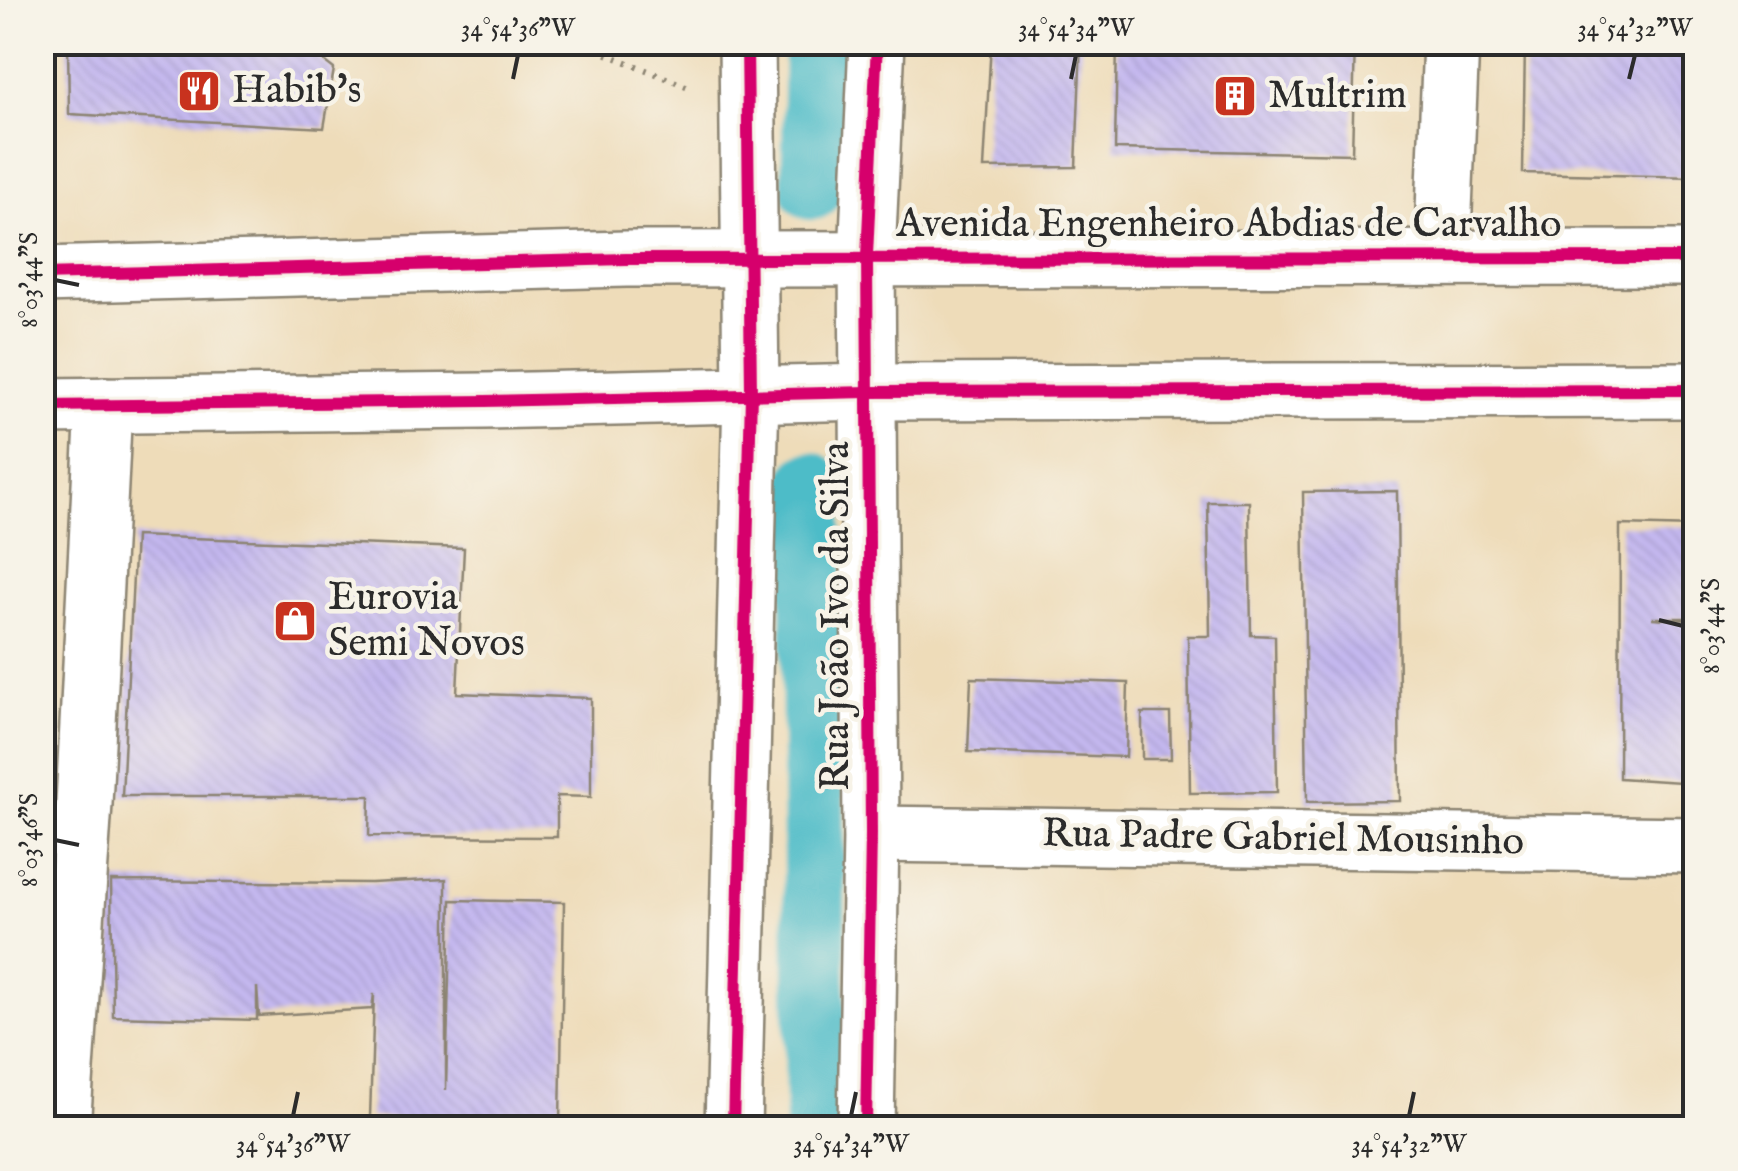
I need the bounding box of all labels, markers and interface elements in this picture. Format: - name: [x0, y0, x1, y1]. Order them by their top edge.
- text: 34°54'36"W: [461, 13, 576, 45]
- text: 34°54'34"W: [1018, 13, 1135, 45]
- text: 34°54'32"W: [1578, 13, 1694, 45]
- place label: Habib's: [232, 66, 362, 117]
- restaurant icon: Habib's: [176, 68, 222, 114]
- place label: Multrim: [1268, 71, 1407, 122]
- building icon: Multrim: [1212, 73, 1258, 119]
- street label: Avenida Engenheiro Abdias de Carvalho: [896, 200, 1561, 251]
- text: 8°03'44"S: [14, 232, 46, 328]
- street label: Rua João Ivo da Silva: [812, 441, 863, 791]
- place label: Eurovia Semi Novos: [328, 573, 525, 670]
- text: 8°03'44"S: [1696, 578, 1728, 674]
- shop icon: Eurovia Semi Novos: [272, 598, 318, 644]
- text: 8°03'46"S: [14, 793, 46, 887]
- street label: Rua Padre Gabriel Mousinho: [1042, 809, 1524, 869]
- text: 34°54'36"W: [236, 1129, 351, 1161]
- text: 34°54'34"W: [793, 1129, 910, 1161]
- text: 34°54'32"W: [1352, 1129, 1468, 1161]

